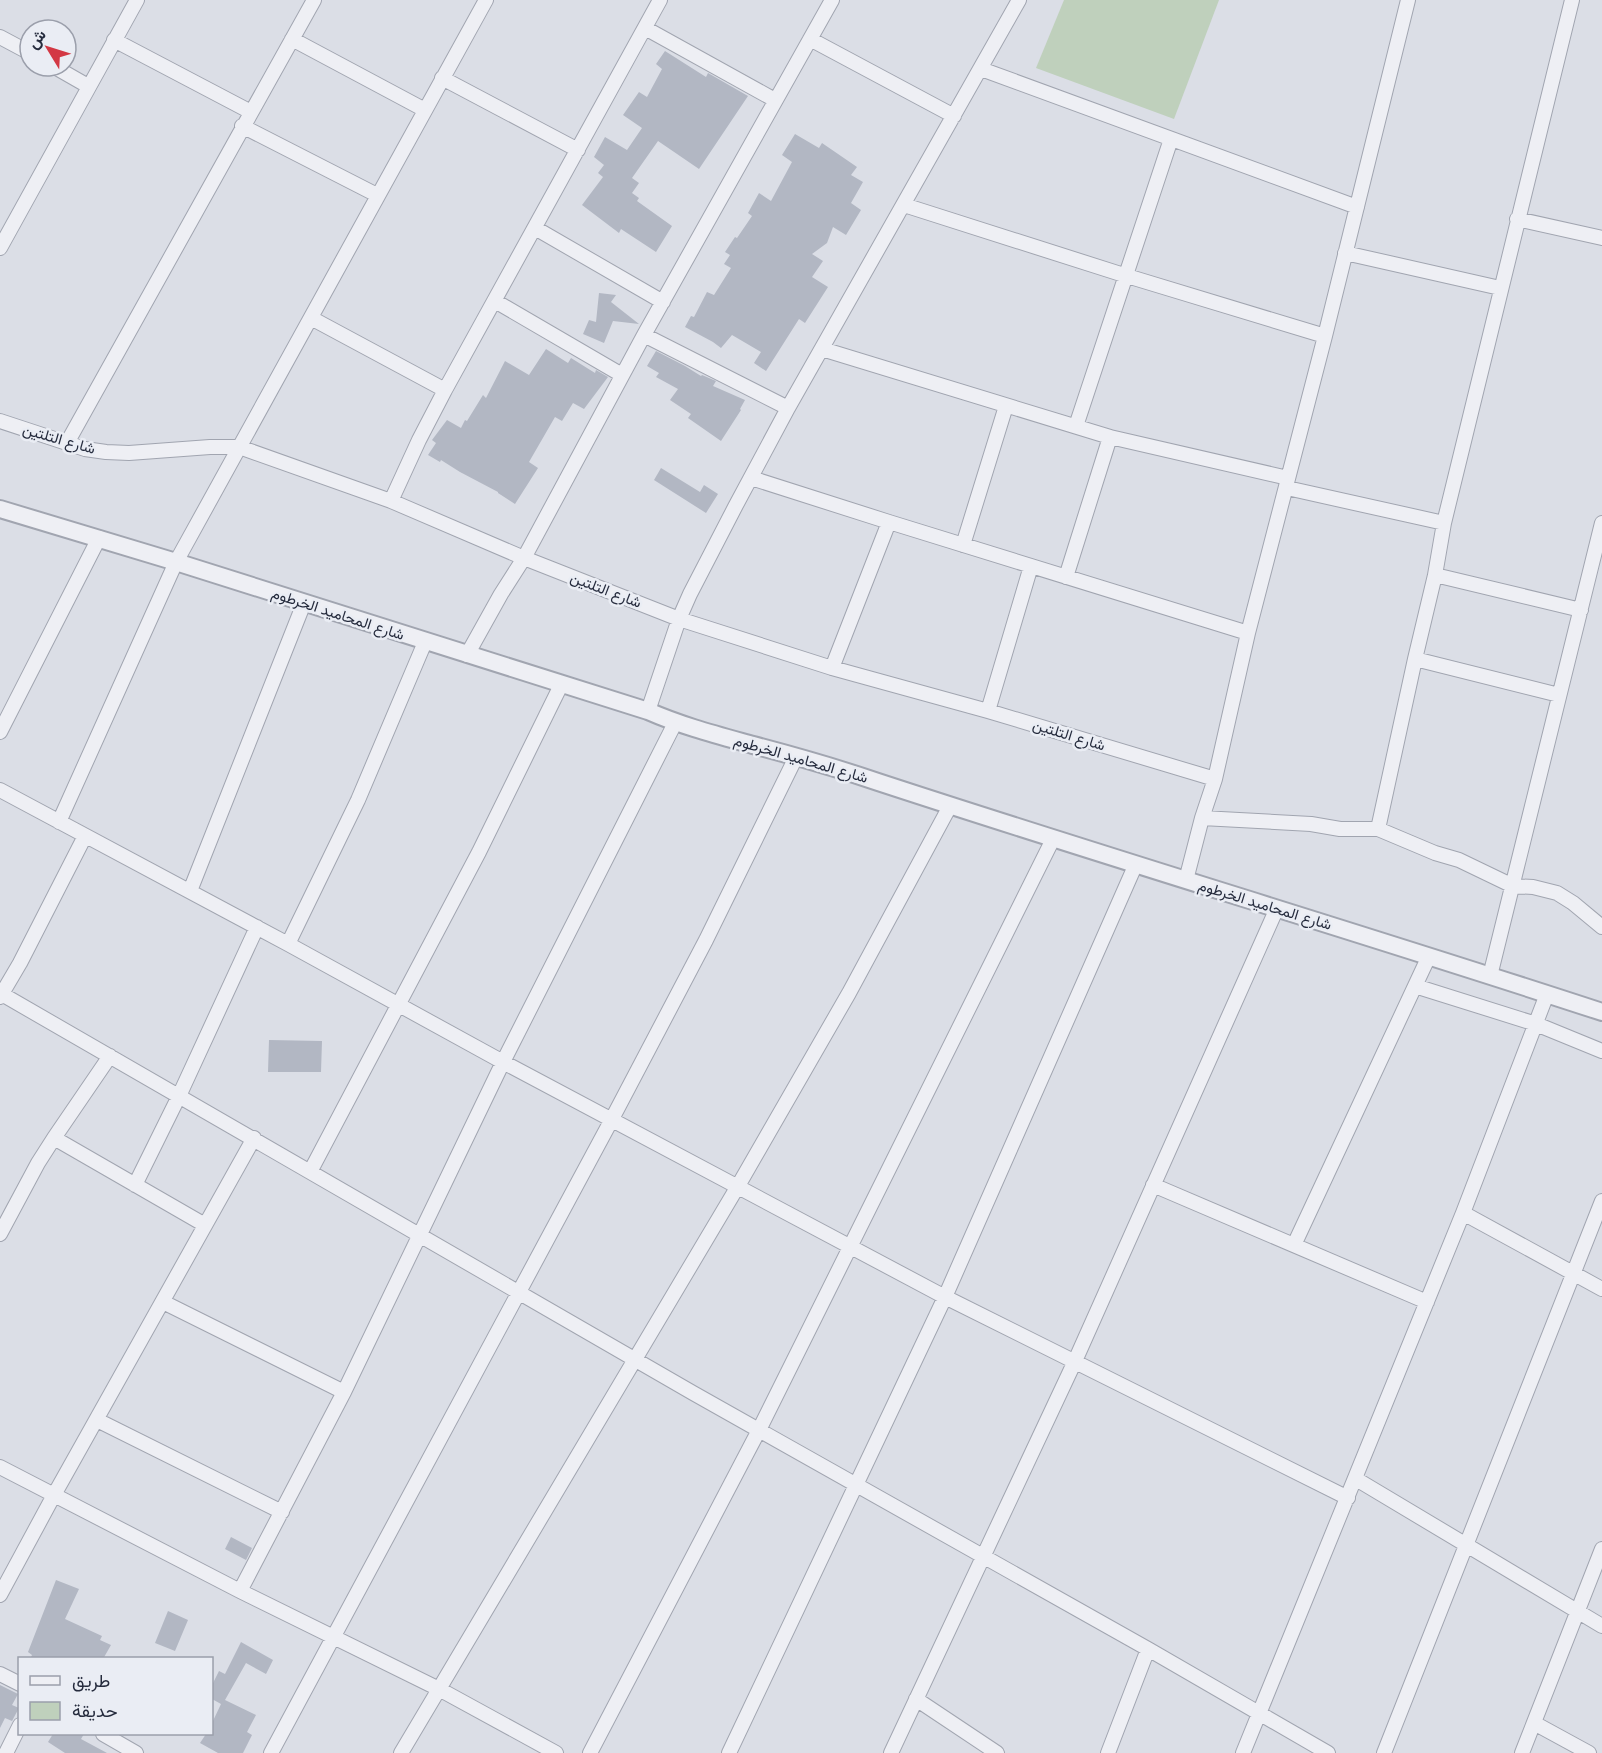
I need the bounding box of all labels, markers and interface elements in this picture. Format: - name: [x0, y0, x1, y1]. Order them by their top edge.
- north arrow: [18, 18, 78, 78]
- text: ش: [24, 26, 50, 53]
- street label: شارع التلتين: [20, 420, 98, 460]
- street label: شارع التلتين: [567, 568, 644, 614]
- street label: شارع المحاميد الخرطوم: [269, 584, 407, 646]
- street label: شارع التلتين: [1030, 715, 1108, 757]
- street label: شارع المحاميد الخرطوم: [731, 731, 870, 789]
- street label: شارع المحاميد الخرطوم: [1196, 876, 1334, 936]
- legend: [18, 1657, 213, 1735]
- text: طريق: [72, 1671, 110, 1692]
- text: حديقة: [72, 1701, 118, 1721]

